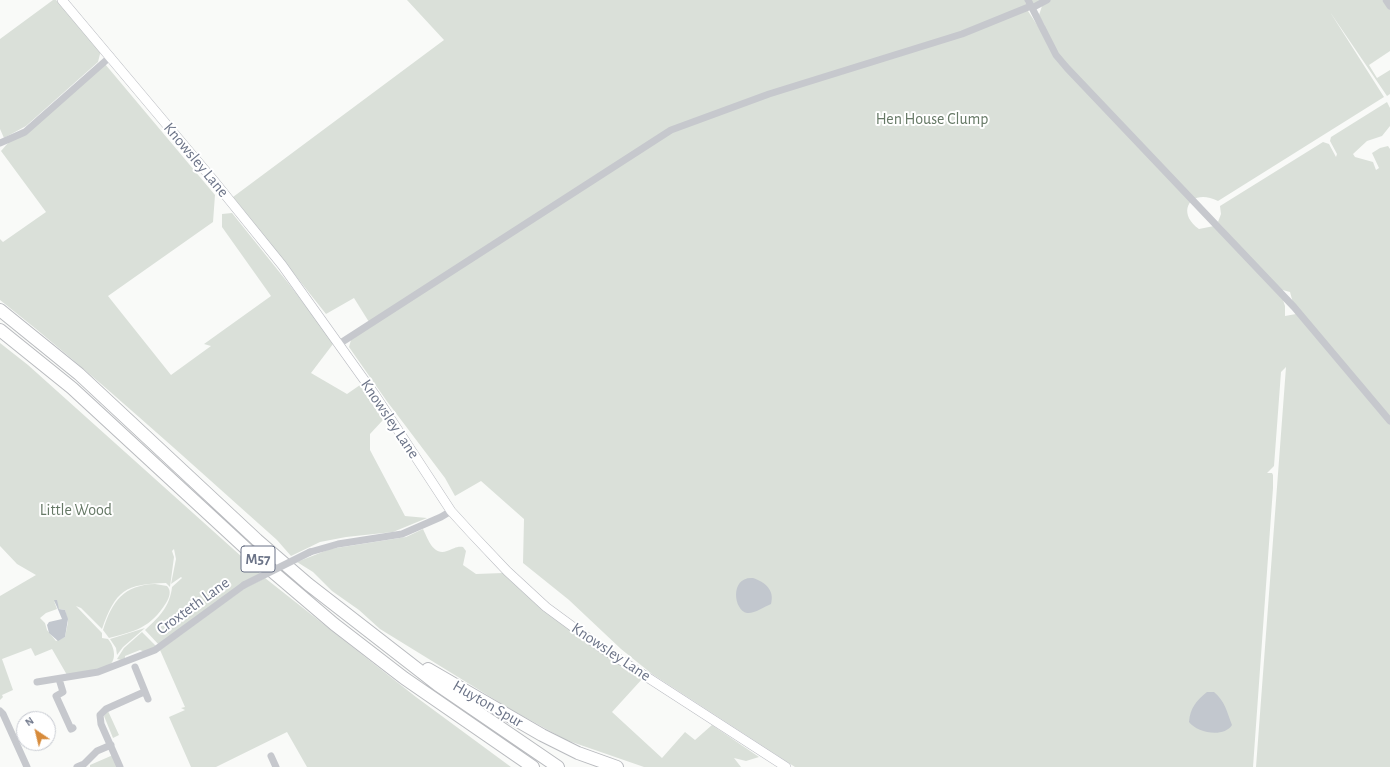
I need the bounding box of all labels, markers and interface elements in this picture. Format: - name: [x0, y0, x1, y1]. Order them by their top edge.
- park label: Hen House Clump: [876, 109, 988, 129]
- street label: Knowsley Lane: [159, 119, 233, 201]
- street label: Knowsley Lane: [356, 376, 424, 462]
- park label: Little Wood: [40, 500, 112, 520]
- road number: M57: [241, 546, 275, 572]
- street label: Croxteth Lane: [153, 573, 233, 639]
- street label: Knowsley Lane: [568, 618, 654, 686]
- street label: Huyton Spur: [449, 676, 527, 732]
- north arrow: [16, 711, 56, 751]
- text: N: [23, 715, 36, 728]

